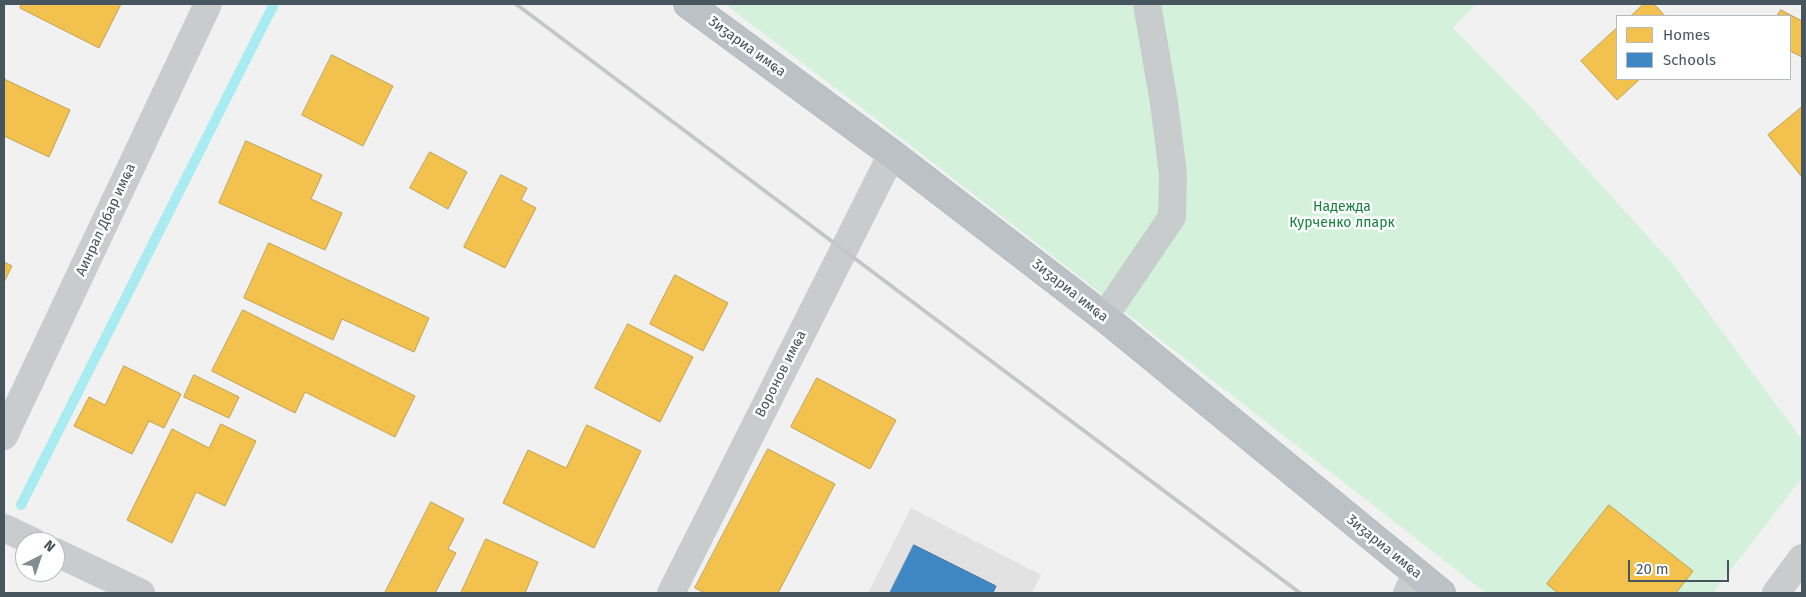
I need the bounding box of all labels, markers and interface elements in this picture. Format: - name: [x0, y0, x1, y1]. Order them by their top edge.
- street label: Ӡиӡариа имҩа: [705, 13, 789, 81]
- legend: [1616, 15, 1791, 80]
- text: Homes: [1663, 26, 1710, 44]
- text: Schools: [1663, 51, 1716, 69]
- street label: Аинрал Дбар имҩа: [73, 161, 139, 279]
- park label: Надежда Курченко лпарк: [1289, 199, 1395, 232]
- street label: Ӡиӡариа имҩа: [1029, 256, 1111, 326]
- street label: Воронов имҩа: [752, 328, 810, 420]
- street label: Ӡиӡариа имҩа: [1343, 512, 1425, 582]
- north arrow: [15, 532, 65, 582]
- text: N: [40, 537, 59, 556]
- scale bar: [1631, 550, 1732, 582]
- text: 20 m: [1636, 560, 1669, 578]

